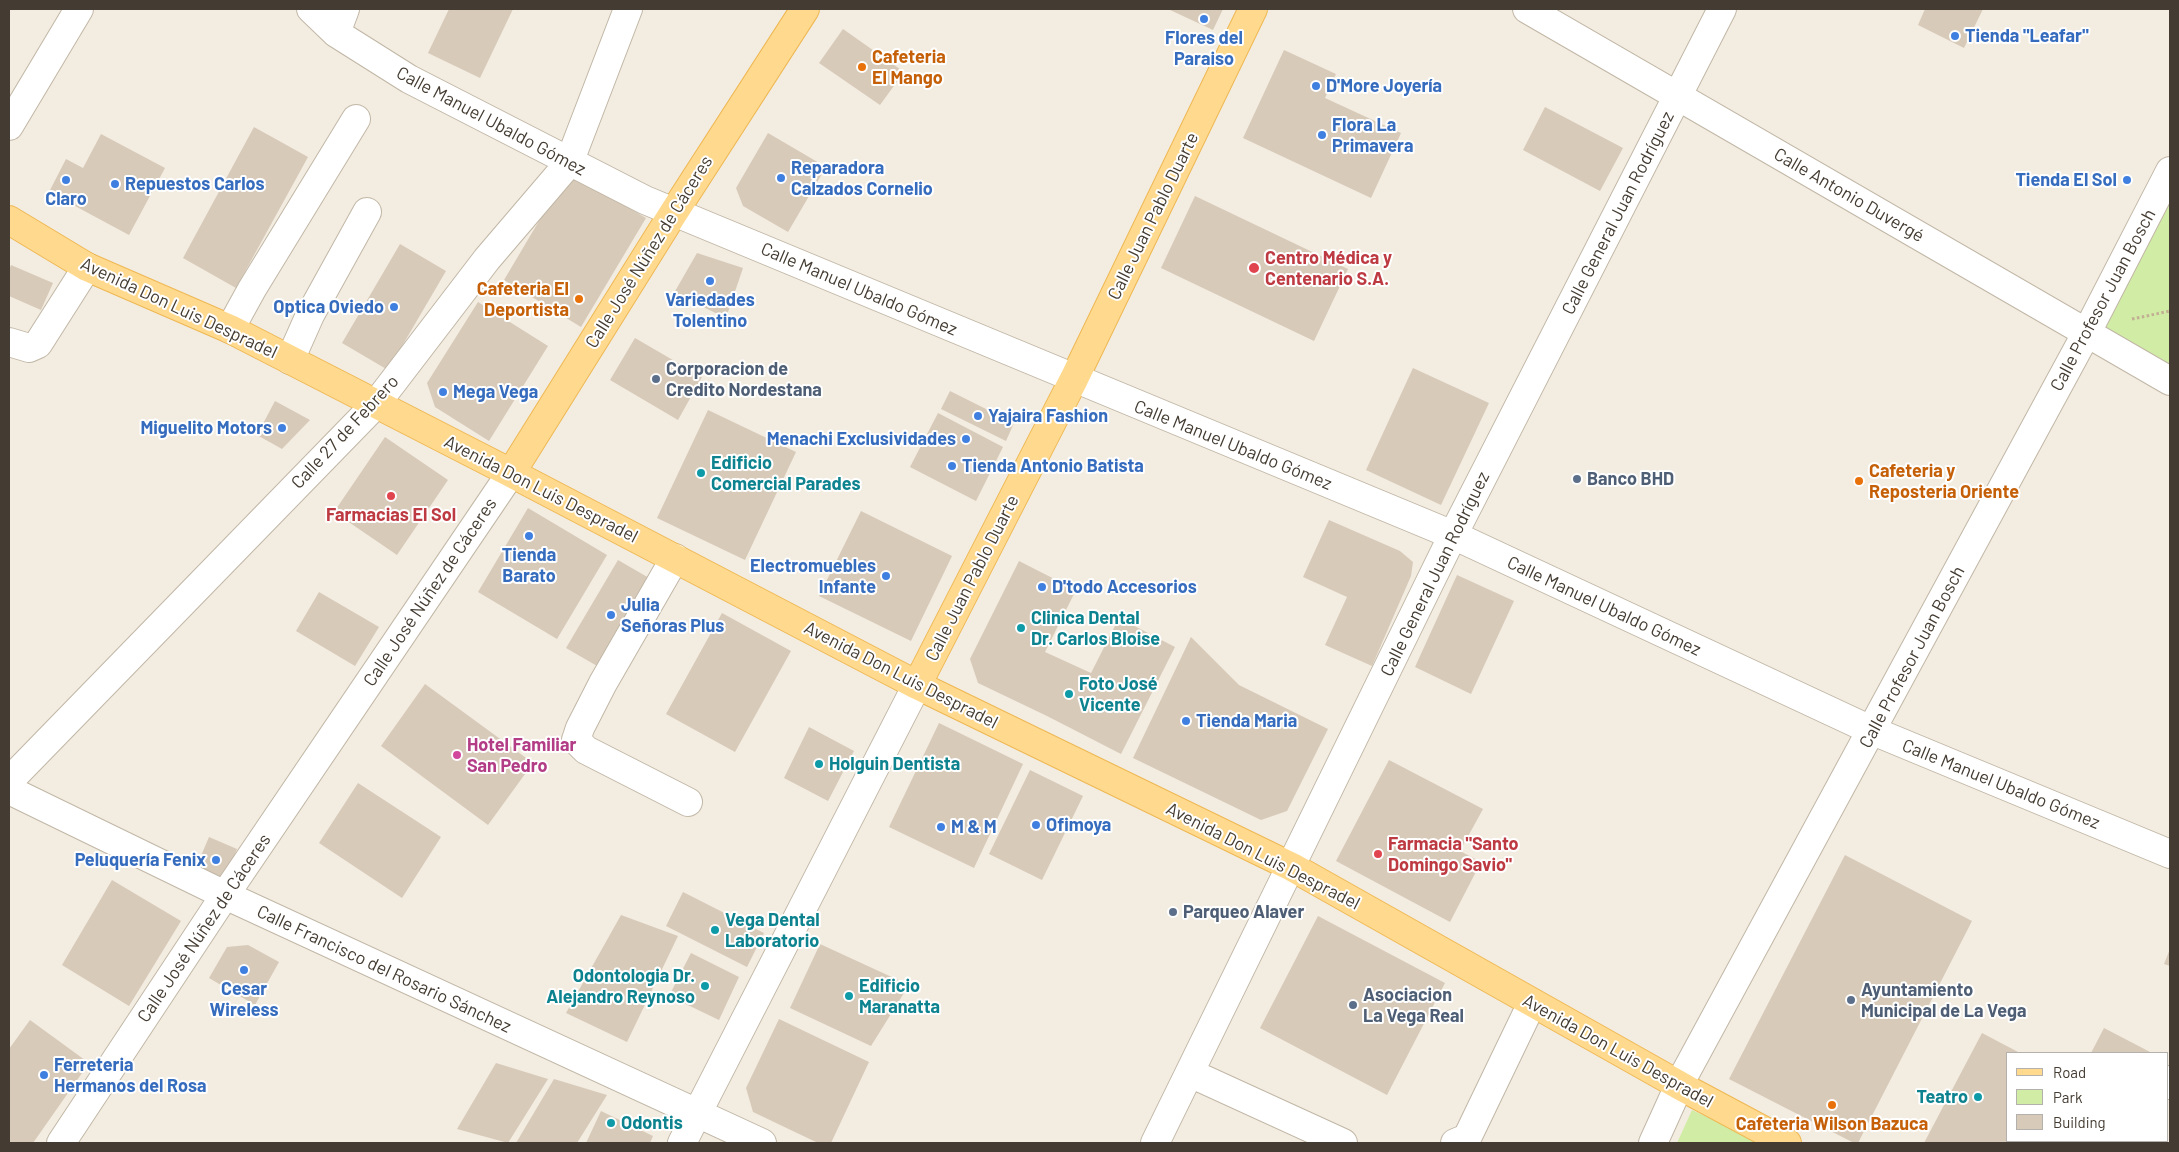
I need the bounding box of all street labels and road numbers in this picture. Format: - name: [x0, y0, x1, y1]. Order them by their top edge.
- street label: Calle Manuel Ubaldo Gómez: [393, 62, 589, 180]
- street label: Calle General Juan Rodríguez: [1557, 108, 1679, 318]
- street label: Calle Juan Pablo Duarte: [1103, 129, 1203, 303]
- street label: Calle Antonio Duvergé: [1770, 143, 1928, 247]
- street label: Calle José Núñez de Cáceres: [581, 152, 717, 352]
- street label: Calle Profesor Juan Bosch: [2046, 205, 2160, 395]
- street label: Calle Manuel Ubaldo Gómez: [758, 238, 960, 340]
- street label: Avenida Don Luis Despradel: [77, 253, 281, 363]
- street label: Calle 27 de Febrero: [287, 371, 403, 493]
- street label: Calle Manuel Ubaldo Gómez: [1131, 395, 1335, 495]
- street label: Avenida Don Luis Despradel: [441, 431, 641, 547]
- street label: Calle General Juan Rodríguez: [1376, 468, 1494, 680]
- street label: Calle Juan Pablo Duarte: [921, 491, 1023, 665]
- street label: Calle José Núñez de Cáceres: [359, 494, 501, 690]
- street label: Calle Manuel Ubaldo Gómez: [1504, 552, 1704, 660]
- street label: Calle Profesor Juan Bosch: [1855, 562, 1969, 752]
- street label: Avenida Don Luis Despradel: [801, 617, 1001, 733]
- street label: Calle Manuel Ubaldo Gómez: [1899, 734, 2103, 834]
- street label: Avenida Don Luis Despradel: [1163, 798, 1363, 914]
- street label: Calle José Núñez de Cáceres: [133, 830, 275, 1026]
- street label: Calle Francisco del Rosario Sánchez: [253, 900, 515, 1038]
- street label: Avenida Don Luis Despradel: [1519, 990, 1717, 1112]

